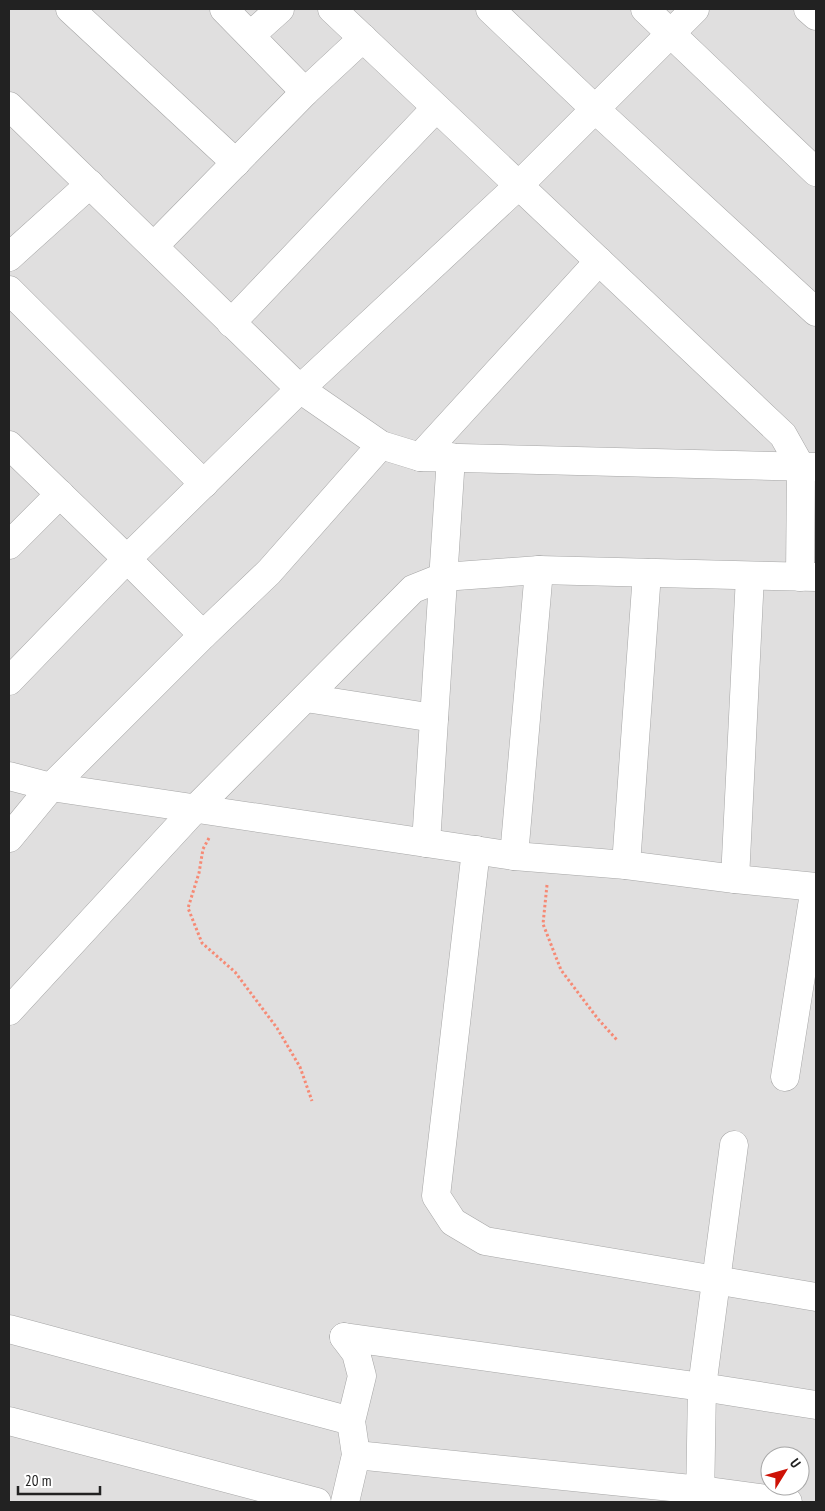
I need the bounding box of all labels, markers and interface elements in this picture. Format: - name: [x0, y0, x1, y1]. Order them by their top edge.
- north arrow: [760, 1446, 810, 1496]
- text: U: [786, 1455, 805, 1471]
- scale bar: [18, 1464, 100, 1496]
- text: 20 m: [25, 1471, 51, 1490]

